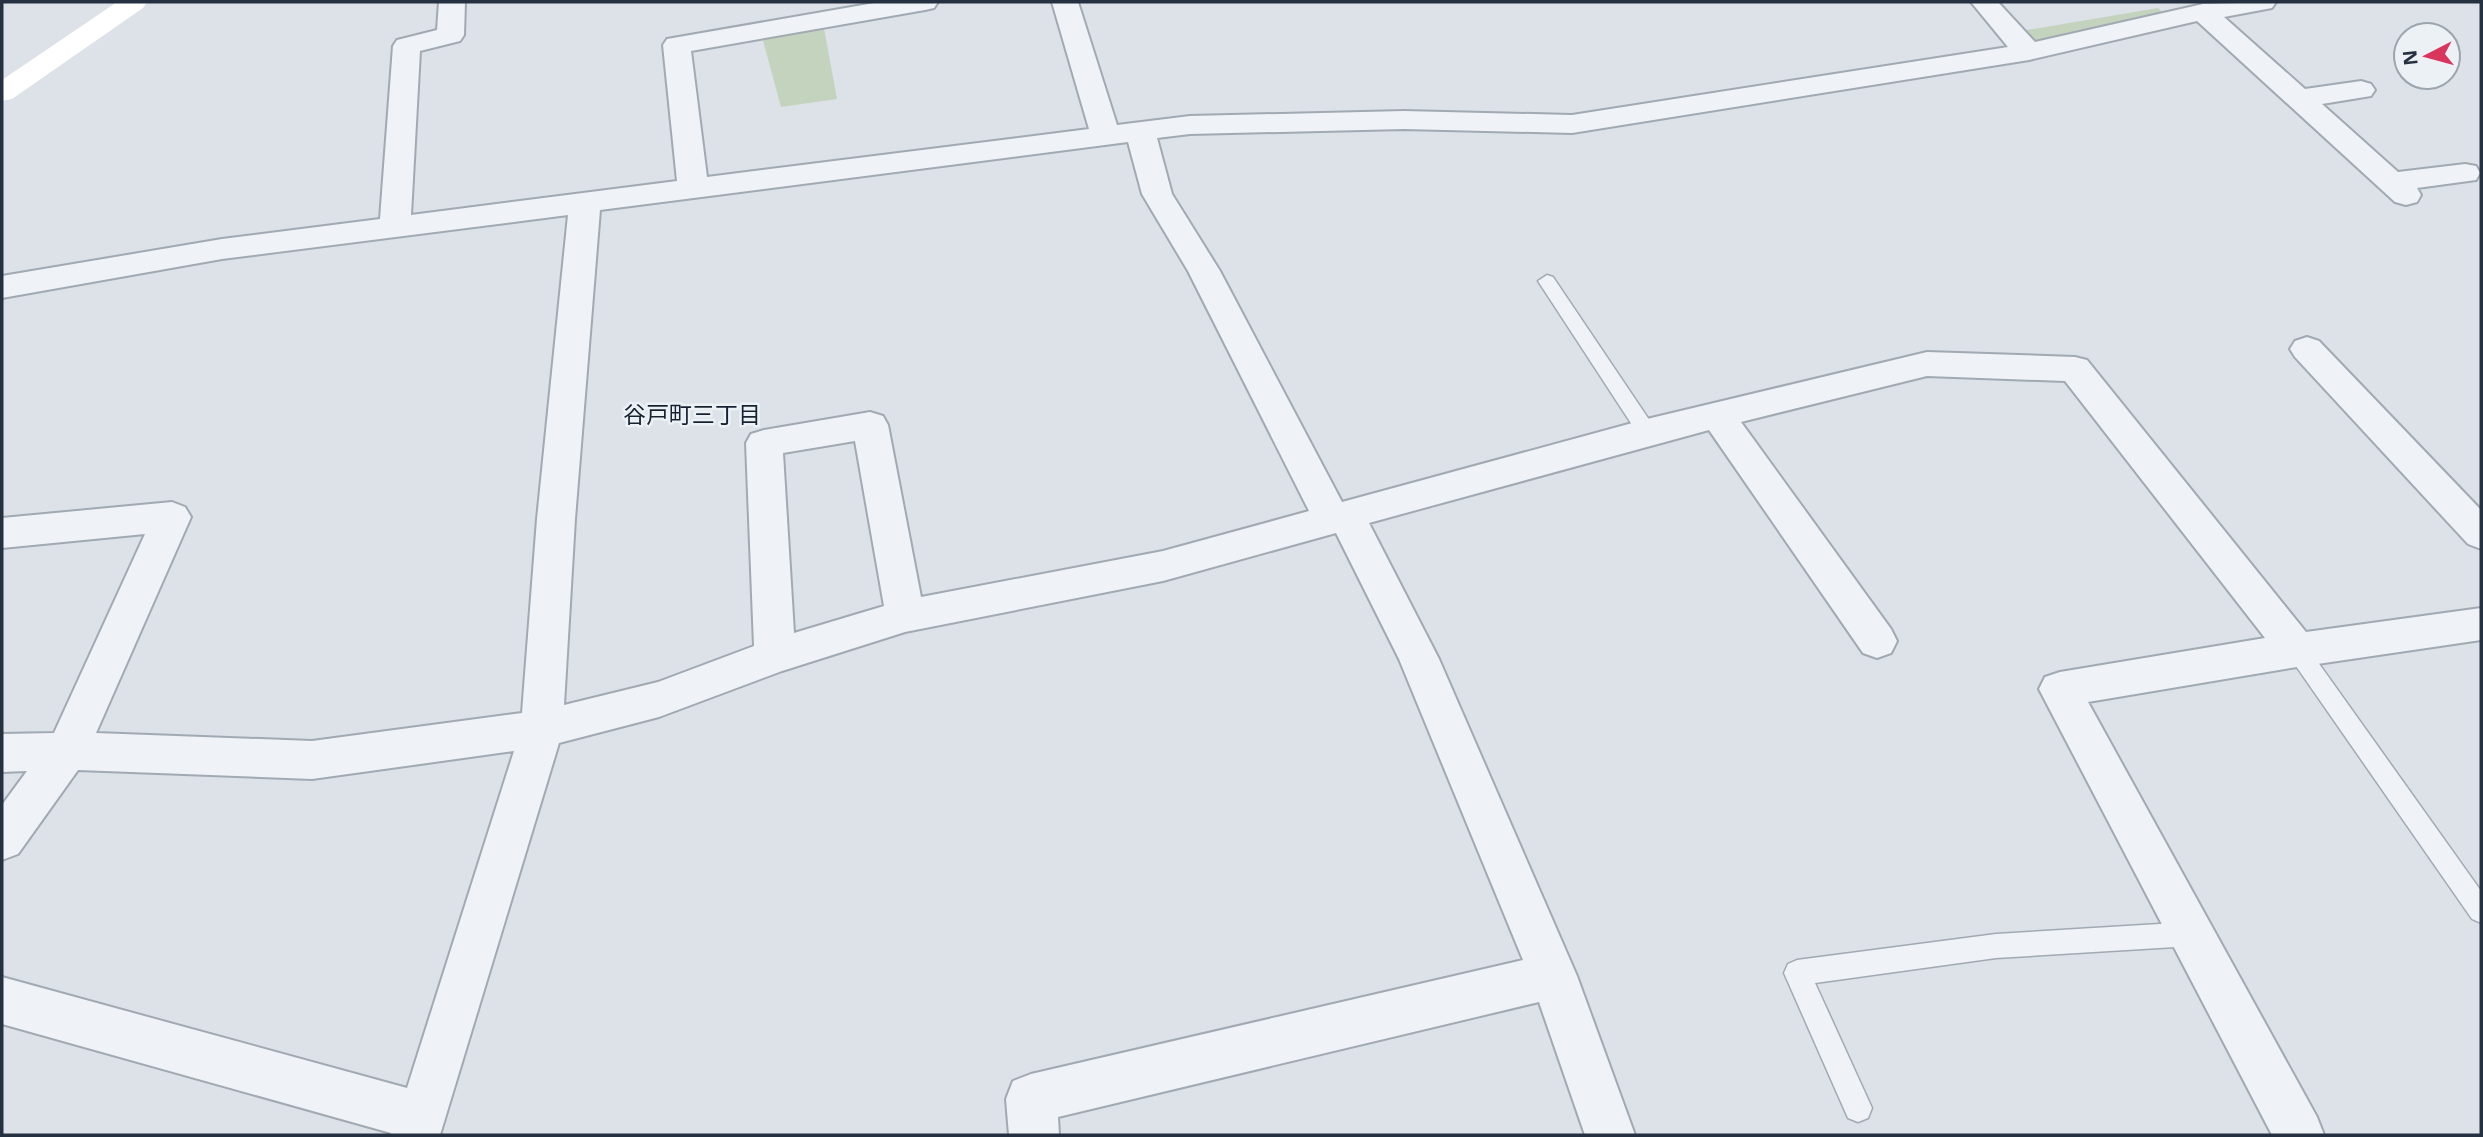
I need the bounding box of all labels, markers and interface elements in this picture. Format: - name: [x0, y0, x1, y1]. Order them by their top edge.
- north arrow: [2392, 21, 2462, 91]
- text: N: [2396, 49, 2424, 67]
- district label: 谷戸町三丁目: [623, 398, 761, 430]

